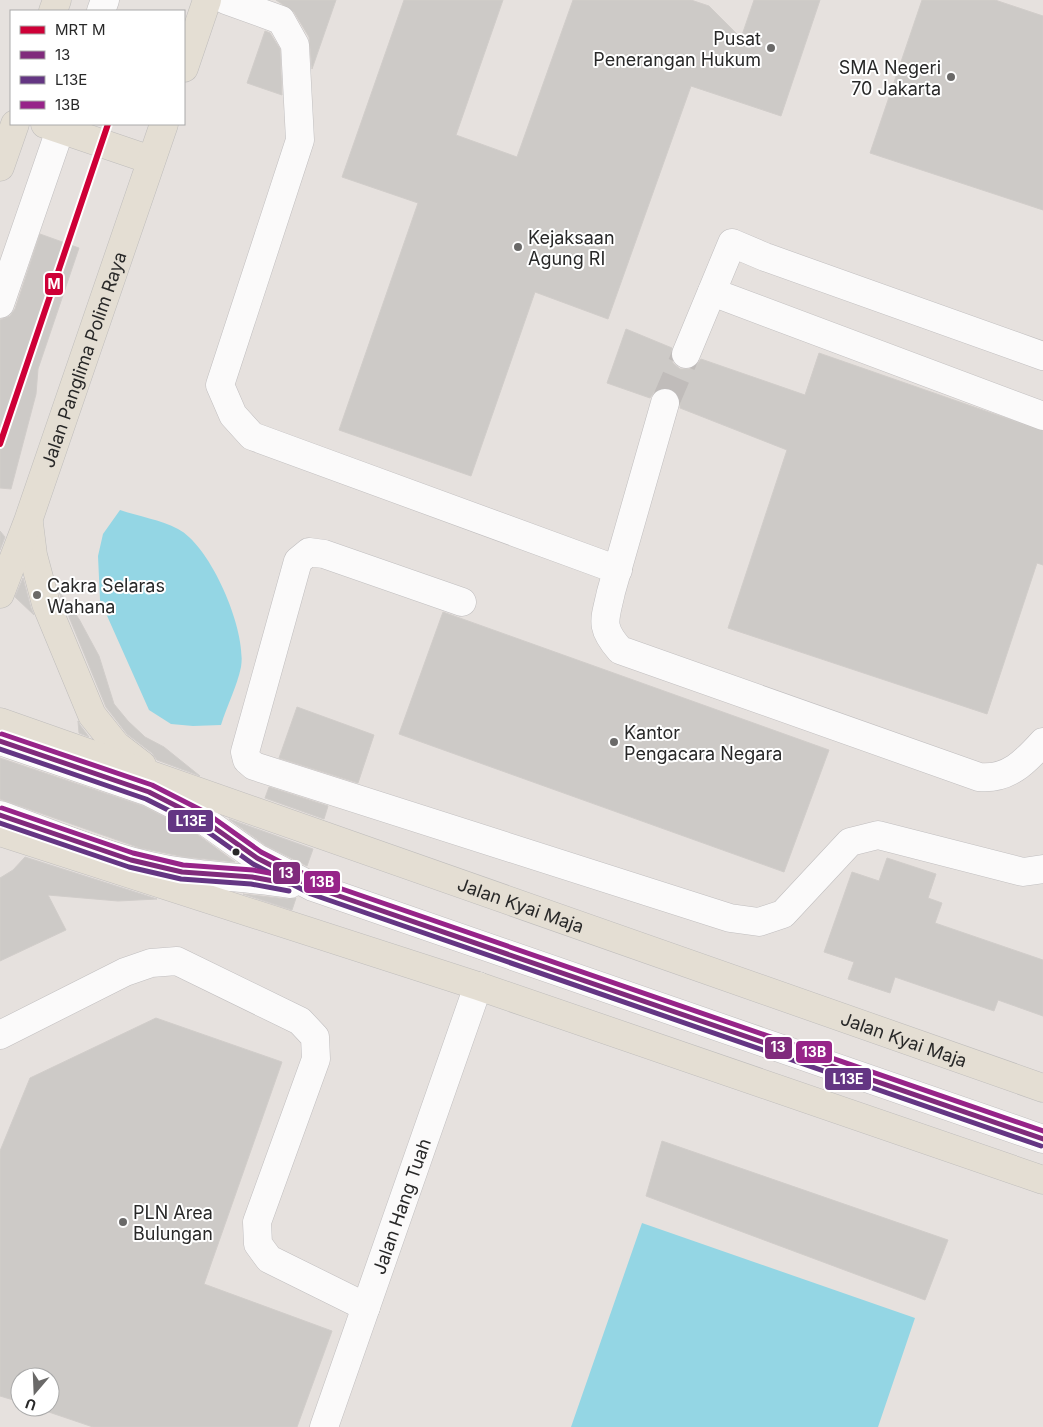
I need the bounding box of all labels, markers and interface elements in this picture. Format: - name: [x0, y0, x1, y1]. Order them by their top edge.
- legend: [10, 10, 185, 125]
- text: MRT M: [55, 20, 106, 39]
- place label: Pusat Penerangan Hukum: [593, 28, 761, 70]
- marker: Pusat Penerangan Hukum: [765, 42, 777, 54]
- text: 13: [55, 45, 70, 64]
- place label: SMA Negeri 70 Jakarta: [839, 57, 941, 99]
- text: L13E: [55, 70, 87, 89]
- marker: SMA Negeri 70 Jakarta: [945, 71, 957, 83]
- text: 13B: [55, 95, 80, 114]
- place label: Kejaksaan Agung RI: [528, 227, 615, 269]
- marker: Kejaksaan Agung RI: [512, 241, 524, 253]
- street label: Jalan Panglima Polim Raya: [37, 249, 130, 470]
- line badge: M: [44, 272, 64, 296]
- text: M: [47, 275, 61, 292]
- place label: Cakra Selaras Wahana: [47, 575, 165, 617]
- marker: Cakra Selaras Wahana: [31, 589, 43, 601]
- place label: Kantor Pengacara Negara: [624, 722, 782, 764]
- marker: Kantor Pengacara Negara: [608, 736, 620, 748]
- line badge: L13E: [167, 809, 214, 833]
- text: L13E: [176, 812, 206, 829]
- unlabelled marker: [231, 847, 241, 857]
- line badge: 13: [272, 861, 301, 885]
- text: 13: [278, 864, 294, 881]
- line badge: 13B: [303, 870, 341, 894]
- text: 13B: [310, 873, 334, 890]
- street label: Jalan Kyai Maja: [455, 873, 587, 937]
- street label: Jalan Kyai Maja: [838, 1007, 970, 1071]
- line badge: 13: [764, 1036, 793, 1060]
- text: 13: [770, 1038, 786, 1055]
- line badge: 13B: [795, 1040, 833, 1064]
- text: 13B: [802, 1043, 826, 1060]
- line badge: L13E: [824, 1067, 872, 1091]
- text: L13E: [833, 1070, 863, 1087]
- street label: Jalan Hang Tuah: [368, 1135, 435, 1277]
- place label: PLN Area Bulungan: [133, 1202, 213, 1244]
- marker: PLN Area Bulungan: [117, 1216, 129, 1228]
- north arrow: [10, 1367, 60, 1417]
- text: U: [23, 1395, 38, 1414]

